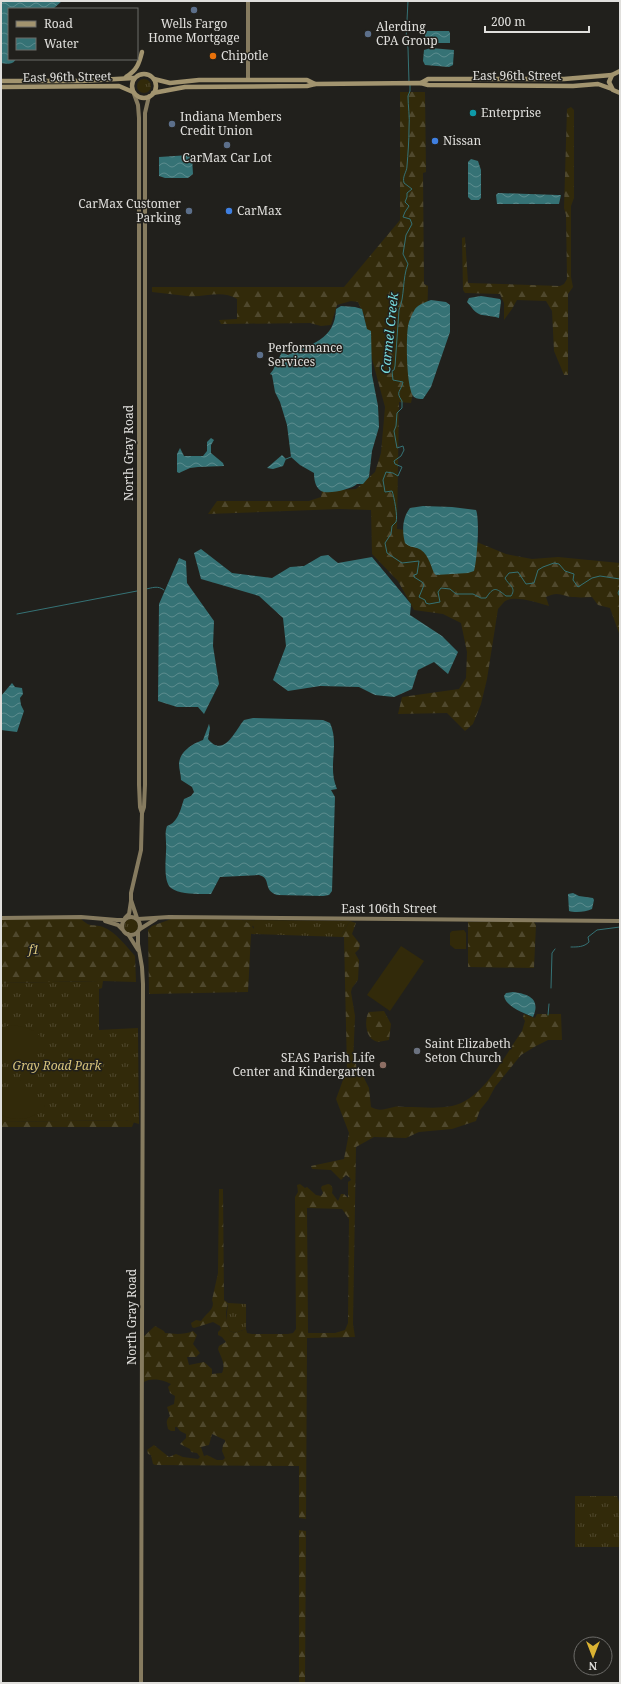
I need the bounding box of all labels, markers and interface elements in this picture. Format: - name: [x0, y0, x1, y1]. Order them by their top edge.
- marker: Wells Fargo Home Mortgage: [189, 5, 199, 15]
- legend: [8, 8, 138, 60]
- scale bar: [485, 8, 589, 34]
- text: 200 m: [491, 13, 526, 30]
- text: Road: [44, 15, 74, 32]
- place label: Wells Fargo Home Mortgage: [148, 15, 240, 46]
- place label: Alerding CPA Group: [376, 18, 438, 49]
- marker: Alerding CPA Group: [363, 29, 373, 39]
- text: Water: [44, 35, 79, 52]
- place label: Chipotle: [221, 47, 268, 64]
- marker: Chipotle: [208, 51, 218, 61]
- street label: East 96th Street: [22, 67, 112, 86]
- street label: East 96th Street: [473, 67, 561, 84]
- place label: Enterprise: [481, 104, 541, 121]
- place label: Indiana Members Credit Union: [180, 108, 282, 139]
- marker: Enterprise: [468, 108, 478, 118]
- marker: Indiana Members Credit Union: [167, 119, 177, 129]
- place label: Nissan: [443, 132, 482, 149]
- marker: Nissan: [430, 136, 440, 146]
- marker: CarMax Car Lot: [222, 140, 232, 150]
- place label: CarMax Car Lot: [182, 149, 272, 166]
- place label: CarMax Customer Parking: [78, 195, 182, 226]
- place label: CarMax: [237, 202, 282, 219]
- marker: CarMax Customer Parking: [184, 206, 194, 216]
- marker: CarMax: [224, 206, 234, 216]
- water label: Carmel Creek: [376, 291, 402, 374]
- place label: Performance Services: [268, 339, 343, 370]
- marker: Performance Services: [255, 350, 265, 360]
- street label: North Gray Road: [120, 404, 137, 501]
- street label: East 106th Street: [341, 900, 437, 917]
- park label: f1: [27, 941, 39, 958]
- place label: Saint Elizabeth Seton Church: [425, 1035, 511, 1066]
- marker: Saint Elizabeth Seton Church: [412, 1046, 422, 1056]
- place label: SEAS Parish Life Center and Kindergarten: [232, 1049, 375, 1080]
- park label: Gray Road Park: [13, 1057, 103, 1074]
- marker: SEAS Parish Life Center and Kindergarten: [378, 1060, 388, 1070]
- street label: North Gray Road: [123, 1268, 140, 1365]
- north arrow: [573, 1636, 613, 1676]
- text: N: [588, 1659, 597, 1674]

